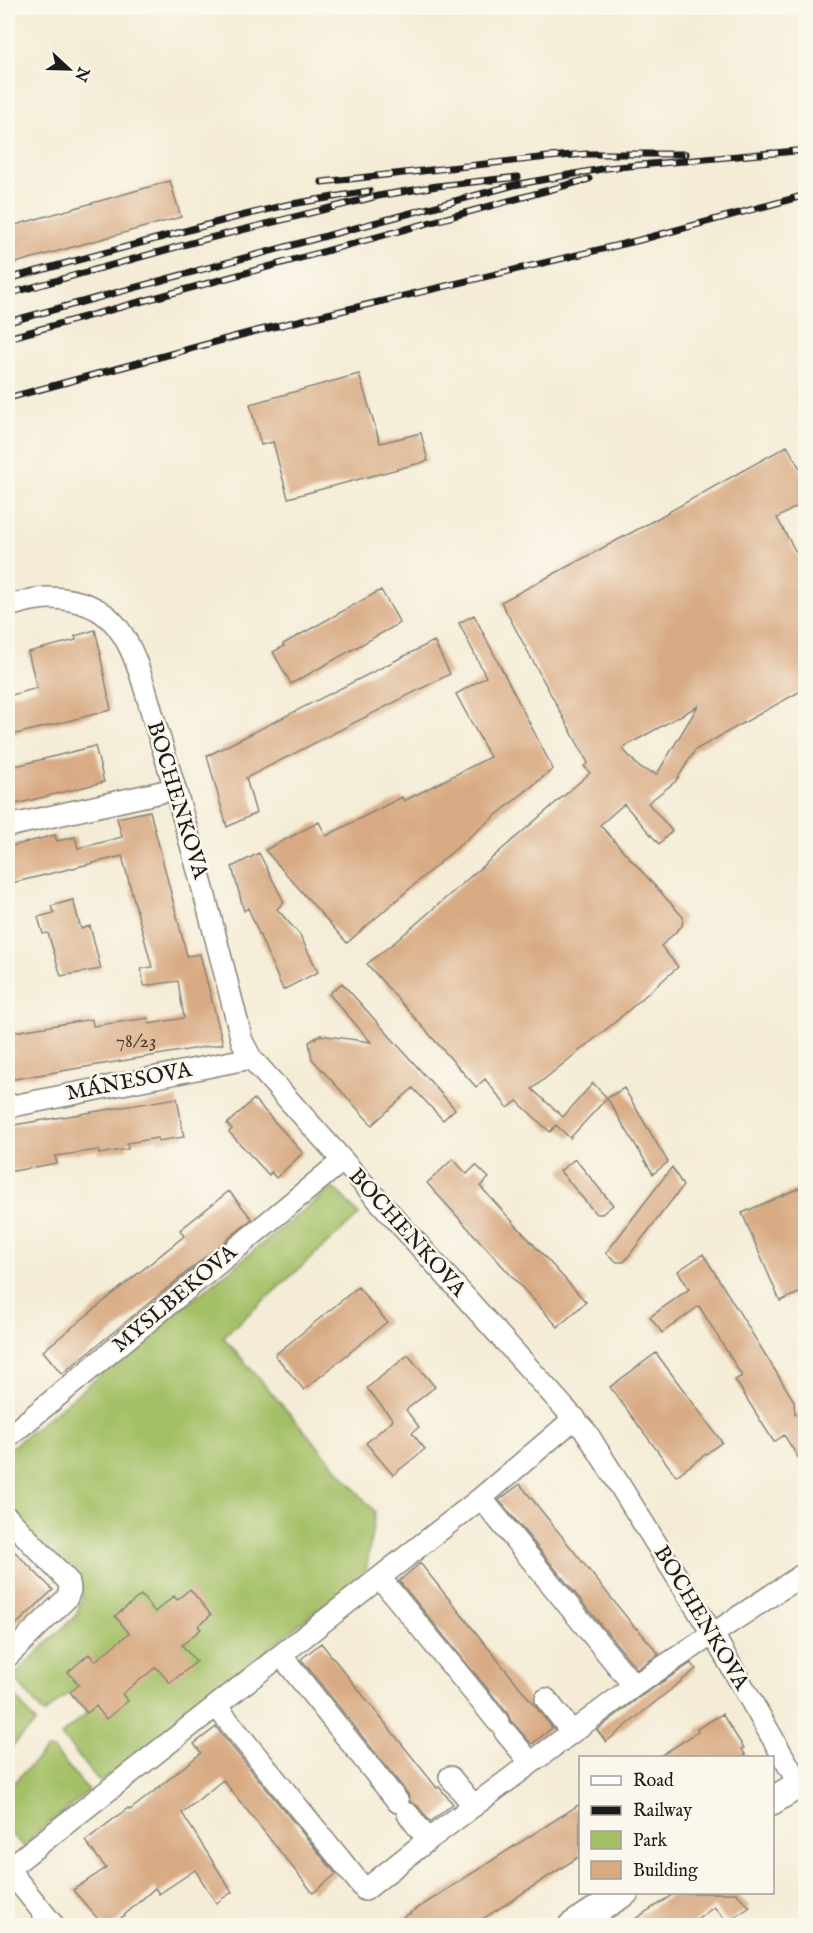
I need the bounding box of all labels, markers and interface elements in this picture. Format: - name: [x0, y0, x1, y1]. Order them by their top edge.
- north arrow: [39, 39, 99, 99]
- text: N: [69, 63, 93, 84]
- street label: BOCHENKOVA: [140, 718, 215, 883]
- house number: 78/23: [116, 1029, 156, 1054]
- street label: MÁNESOVA: [64, 1056, 195, 1108]
- street label: BOCHENKOVA: [342, 1163, 473, 1304]
- street label: MYSLBEKOVA: [107, 1238, 244, 1359]
- street label: BOCHENKOVA: [647, 1541, 756, 1696]
- legend: [579, 1756, 774, 1894]
- text: Road: [633, 1770, 674, 1793]
- text: Railway: [633, 1800, 692, 1823]
- text: Park: [633, 1830, 668, 1853]
- text: Building: [633, 1860, 698, 1883]

